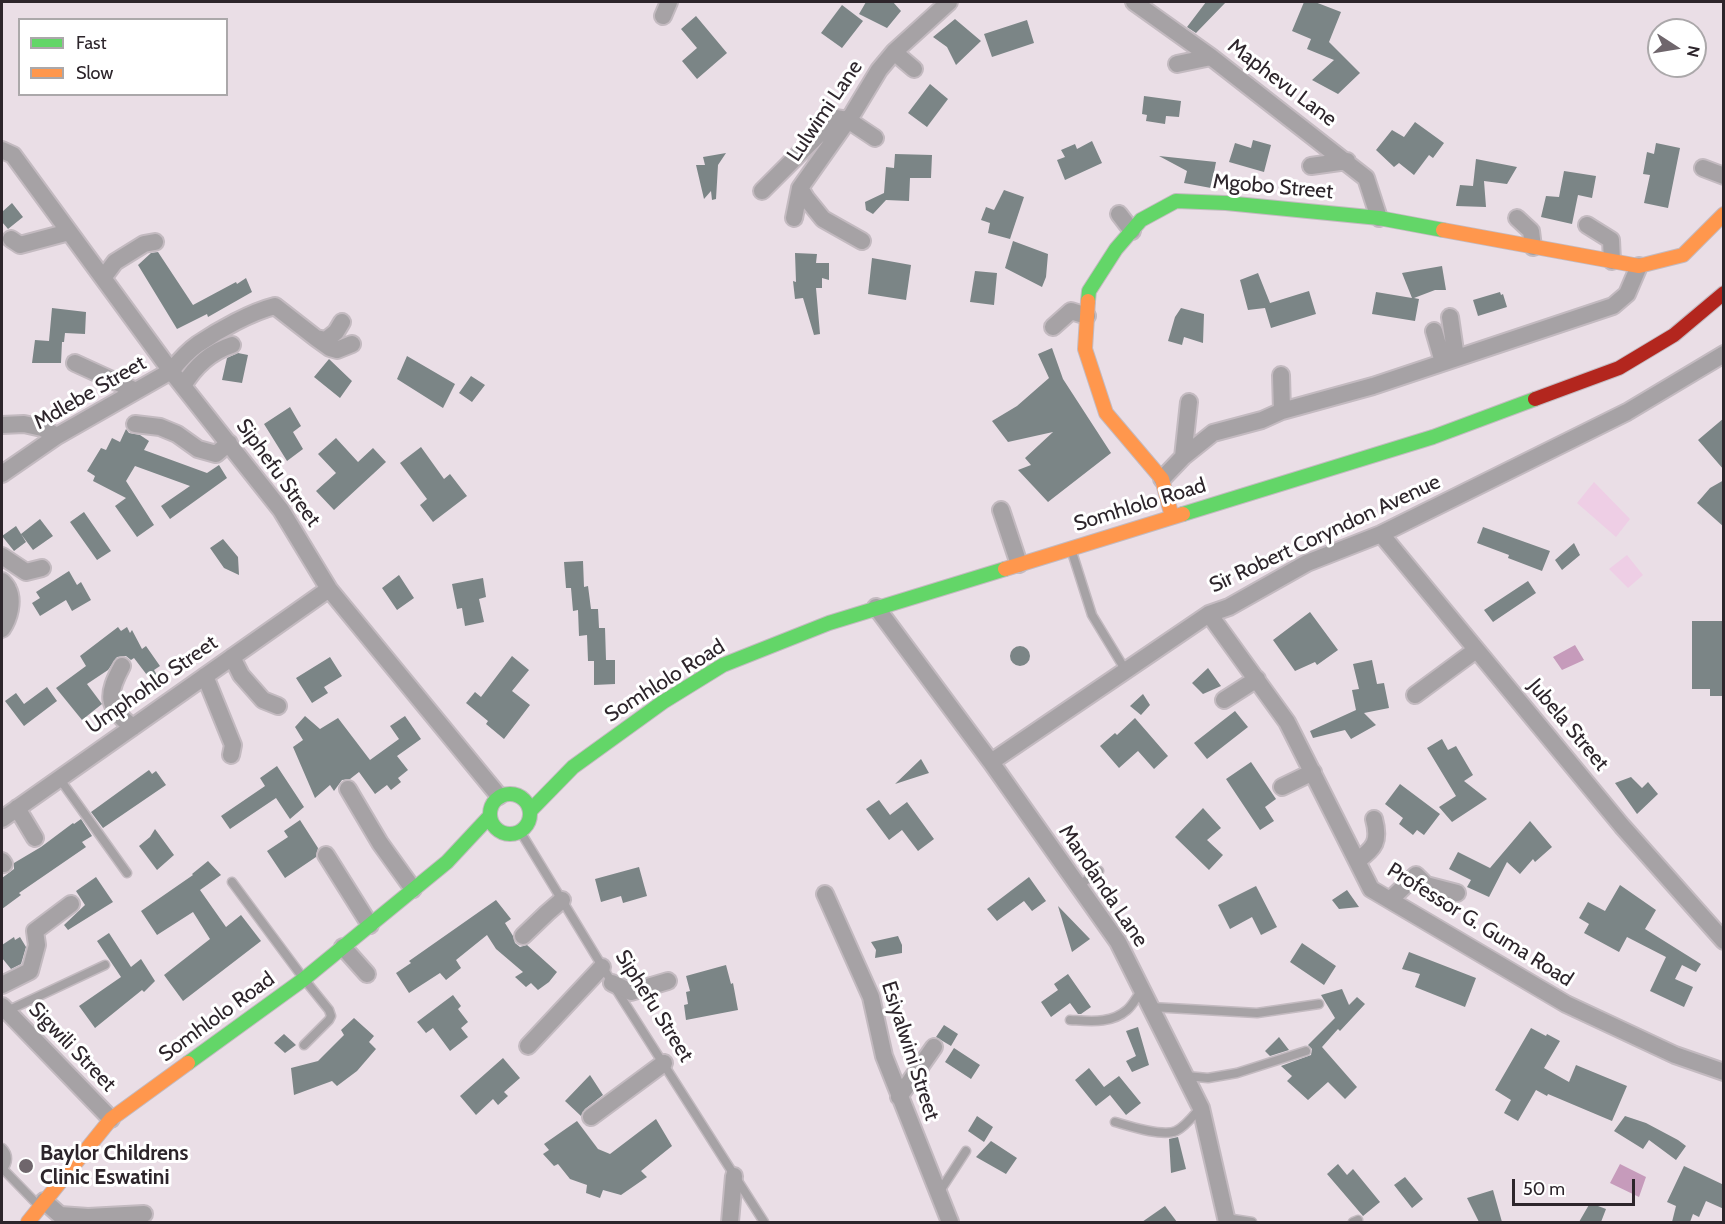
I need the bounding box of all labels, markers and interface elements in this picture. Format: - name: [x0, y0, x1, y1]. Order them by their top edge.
- legend: [18, 18, 228, 96]
- north arrow: [1647, 18, 1707, 78]
- text: Fast: [76, 32, 107, 54]
- street label: Maphevu Lane: [1223, 34, 1341, 132]
- text: N: [1683, 44, 1704, 59]
- street label: Lulwimi Lane: [782, 56, 868, 166]
- text: Slow: [76, 62, 113, 84]
- street label: Mgobo Street: [1212, 169, 1334, 205]
- street label: Mdlebe Street: [30, 351, 150, 435]
- street label: Siphefu Street: [230, 414, 326, 532]
- street label: Sir Robert Coryndon Avenue: [1205, 469, 1445, 599]
- street label: Somhlolo Road: [1071, 473, 1209, 537]
- street label: Umphohlo Street: [82, 630, 222, 740]
- street label: Somhlolo Road: [600, 634, 730, 728]
- street label: Jubela Street: [1522, 674, 1614, 776]
- street label: Mandanda Lane: [1053, 820, 1153, 952]
- street label: Professor G. Guma Road: [1382, 858, 1578, 992]
- street label: Siphefu Street: [610, 945, 698, 1067]
- street label: Somhlolo Road: [154, 967, 280, 1067]
- street label: Esiyalwini Street: [876, 978, 944, 1124]
- street label: Sigwili Street: [23, 997, 121, 1097]
- place label: Baylor Childrens Clinic Eswatini: [40, 1141, 188, 1191]
- marker: Baylor Childrens Clinic Eswatini: [17, 1157, 35, 1175]
- scale bar: [1515, 1167, 1638, 1205]
- text: 50 m: [1523, 1178, 1565, 1200]

